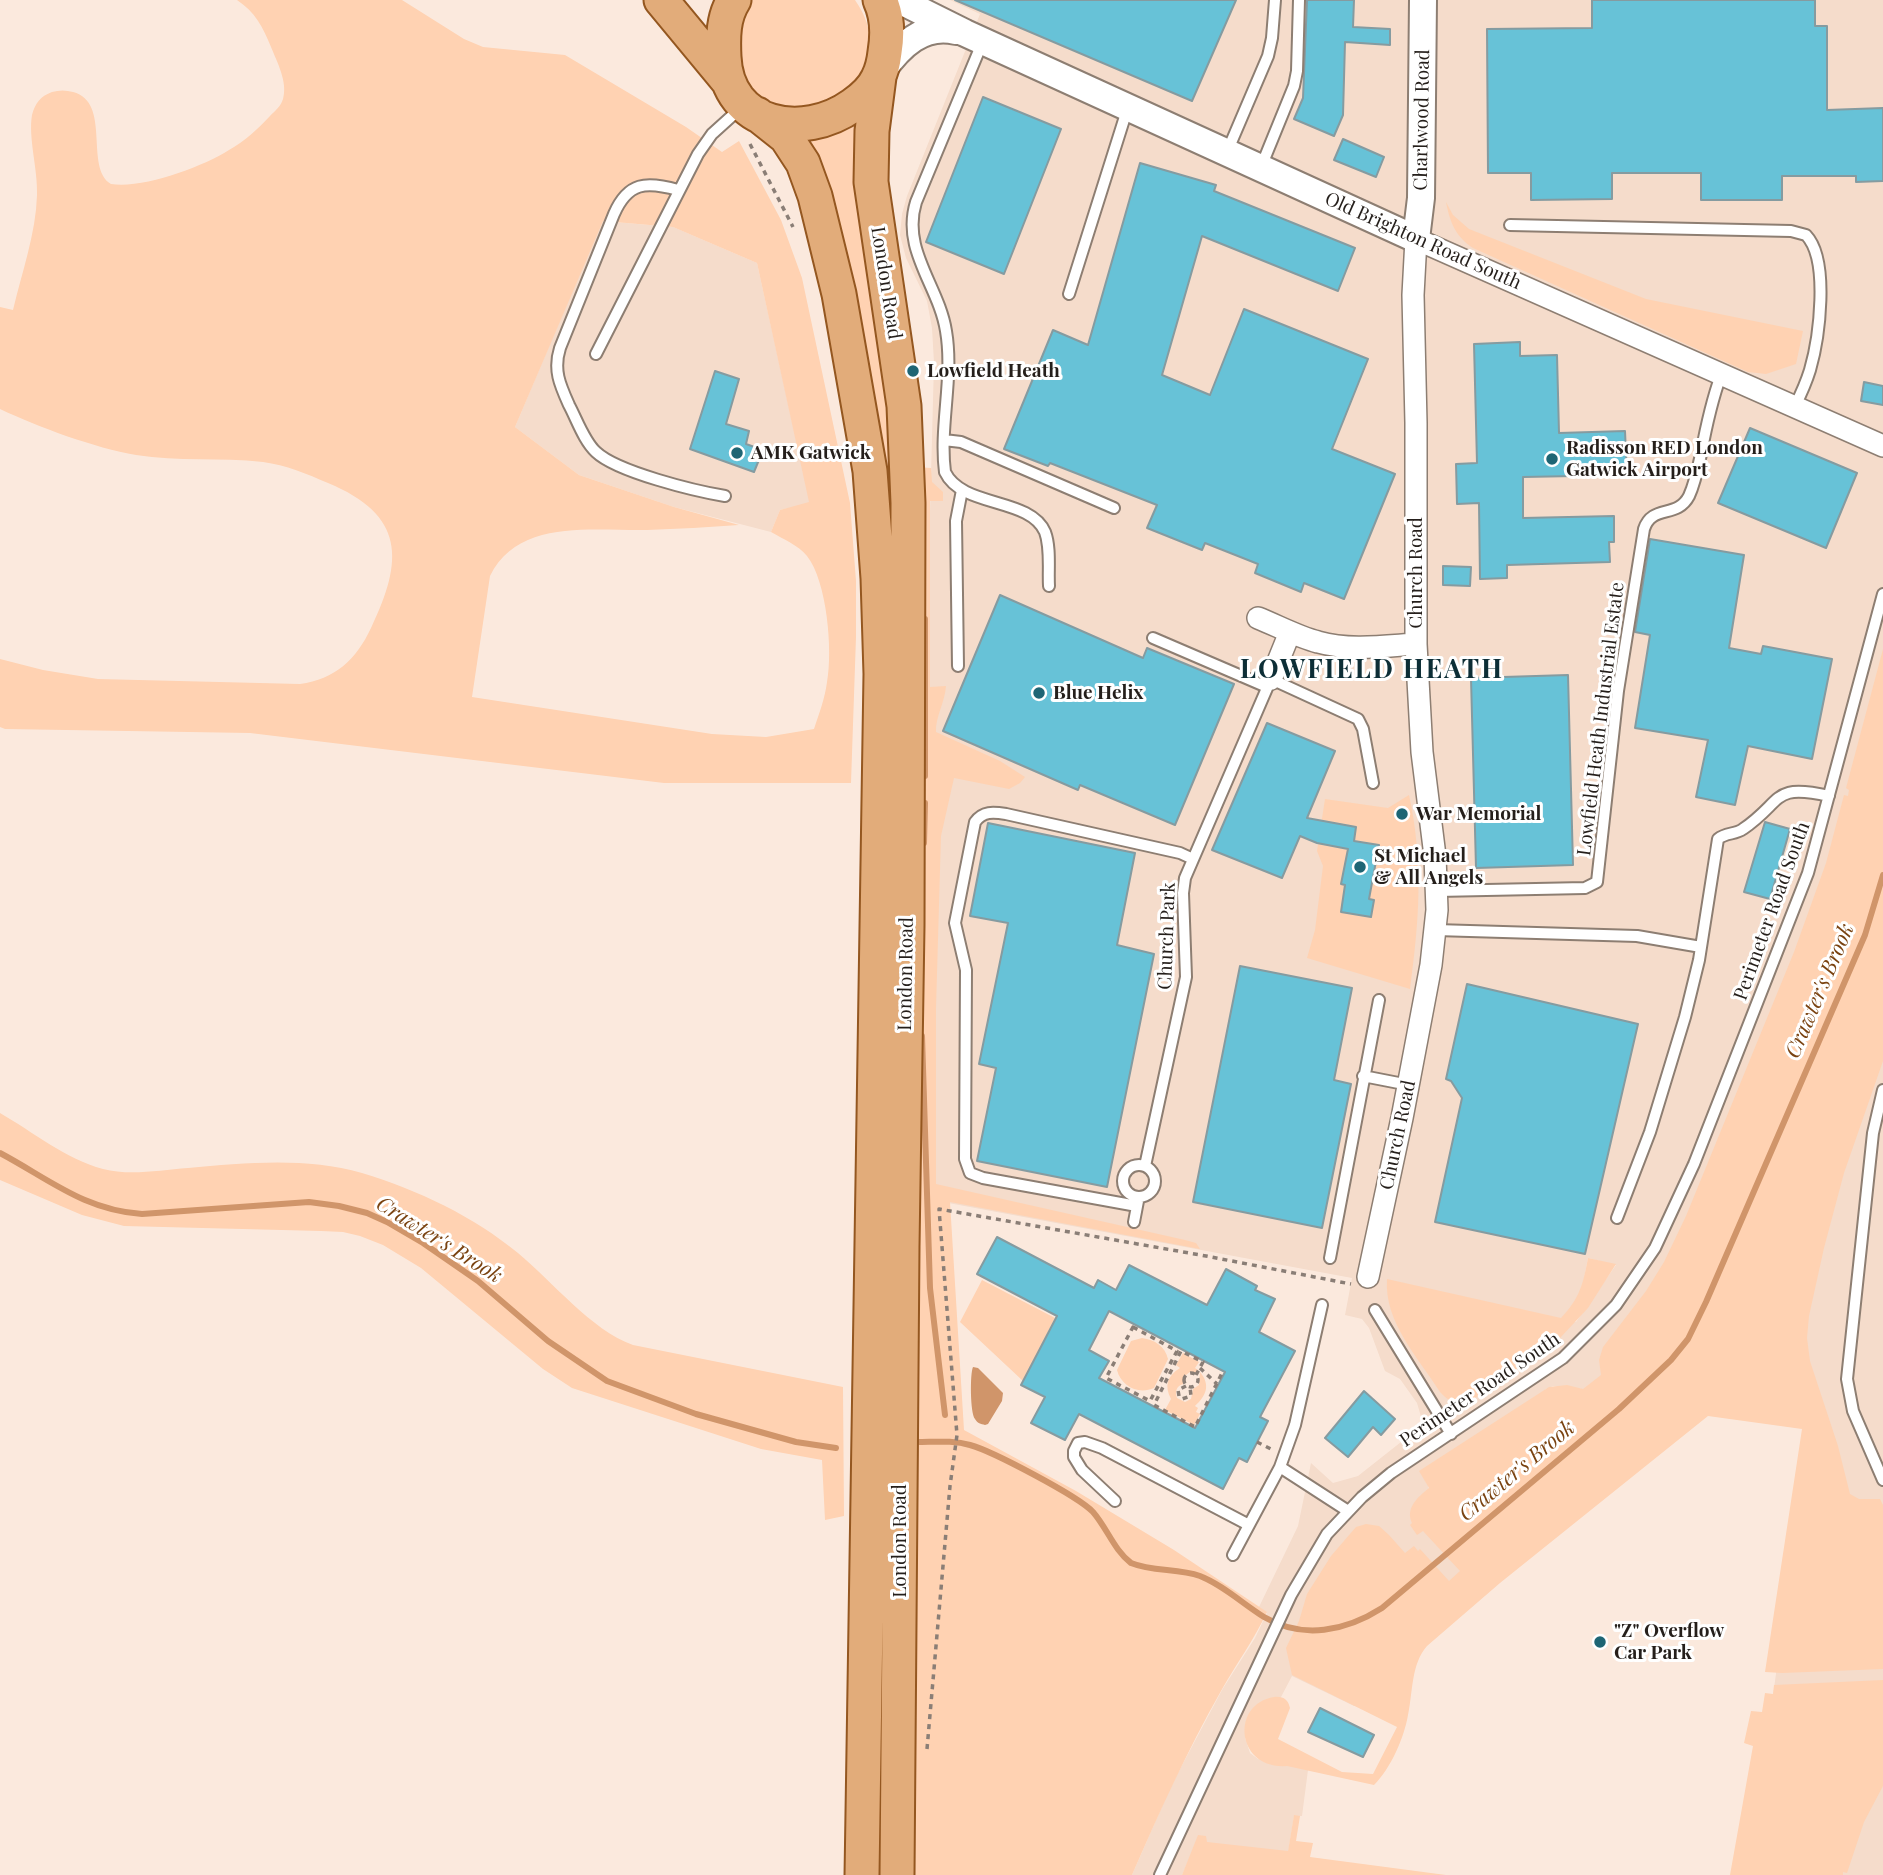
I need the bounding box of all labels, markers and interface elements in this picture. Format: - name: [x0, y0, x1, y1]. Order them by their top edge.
- street label: Charlwood Road: [1409, 49, 1435, 191]
- street label: Old Brighton Road South: [1321, 187, 1525, 295]
- street label: London Road: [866, 225, 906, 341]
- place label: Lowfield Heath: [927, 360, 1060, 382]
- marker: Lowfield Heath: [905, 363, 921, 379]
- place label: Radisson RED London Gatwick Airport: [1566, 437, 1763, 481]
- place label: AMK Gatwick: [751, 442, 871, 464]
- marker: AMK Gatwick: [729, 445, 745, 461]
- marker: Radisson RED London Gatwick Airport: [1544, 451, 1560, 467]
- street label: Church Road: [1405, 517, 1427, 629]
- street label: Lowfield Heath Industrial Estate: [1573, 581, 1629, 857]
- district label: LOWFIELD HEATH: [1242, 654, 1502, 686]
- place label: Blue Helix: [1053, 682, 1144, 704]
- marker: Blue Helix: [1031, 685, 1047, 701]
- place label: War Memorial: [1416, 803, 1541, 825]
- marker: War Memorial: [1394, 806, 1410, 822]
- street label: Perimeter Road South: [1729, 819, 1815, 1003]
- place label: St Michael & All Angels: [1374, 845, 1483, 889]
- marker: St Michael & All Angels: [1352, 859, 1368, 875]
- street label: Church Park: [1154, 882, 1180, 990]
- street label: London Road: [894, 917, 918, 1031]
- water label: Crawter's Brook: [1780, 920, 1860, 1062]
- street label: Church Road: [1375, 1078, 1421, 1192]
- water label: Crawter's Brook: [372, 1191, 506, 1289]
- street label: Perimeter Road South: [1396, 1328, 1564, 1452]
- water label: Crawter's Brook: [1454, 1415, 1580, 1527]
- street label: London Road: [889, 1484, 911, 1598]
- place label: "Z" Overflow Car Park: [1614, 1620, 1724, 1664]
- marker: "Z" Overflow Car Park: [1592, 1634, 1608, 1650]

